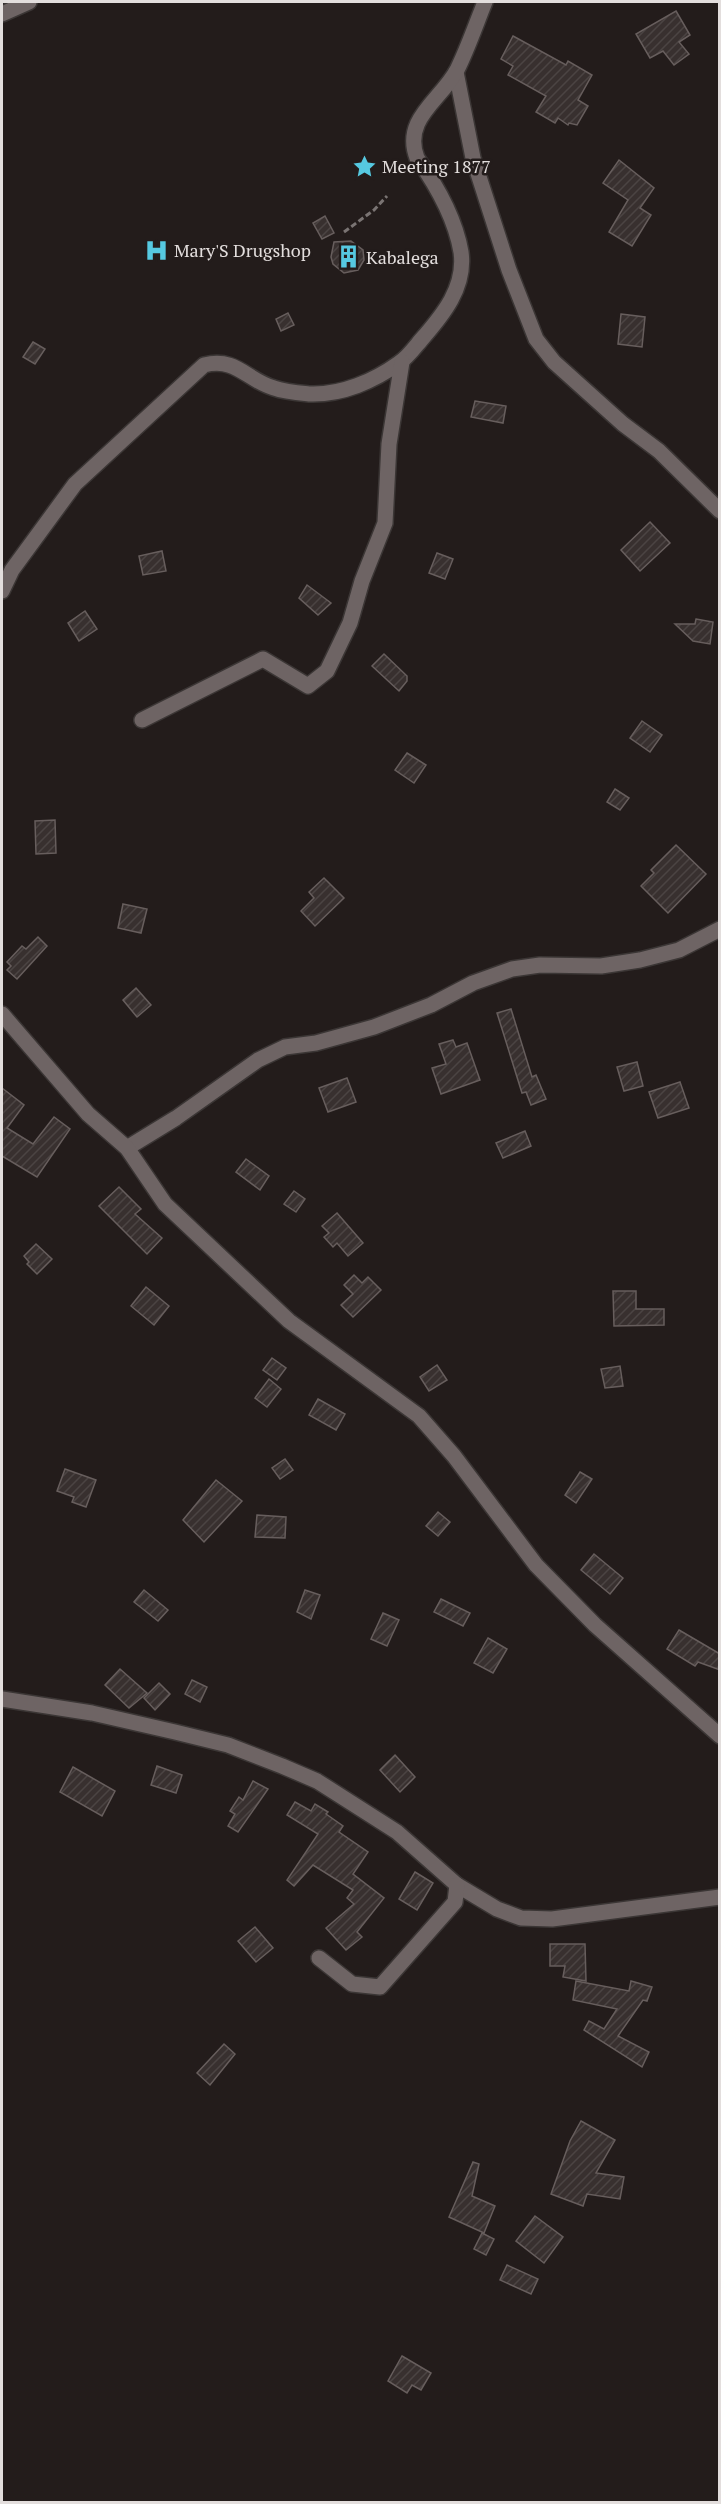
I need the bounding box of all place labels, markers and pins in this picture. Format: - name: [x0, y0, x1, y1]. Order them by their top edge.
- place icon: Meeting 1877: [351, 153, 377, 179]
- place label: Meeting 1877: [382, 154, 491, 178]
- hospital icon: Mary'S Drugshop: [143, 237, 169, 263]
- place label: Mary'S Drugshop: [174, 238, 311, 262]
- building icon: Kabalega: [335, 244, 361, 270]
- place label: Kabalega: [366, 245, 439, 269]

